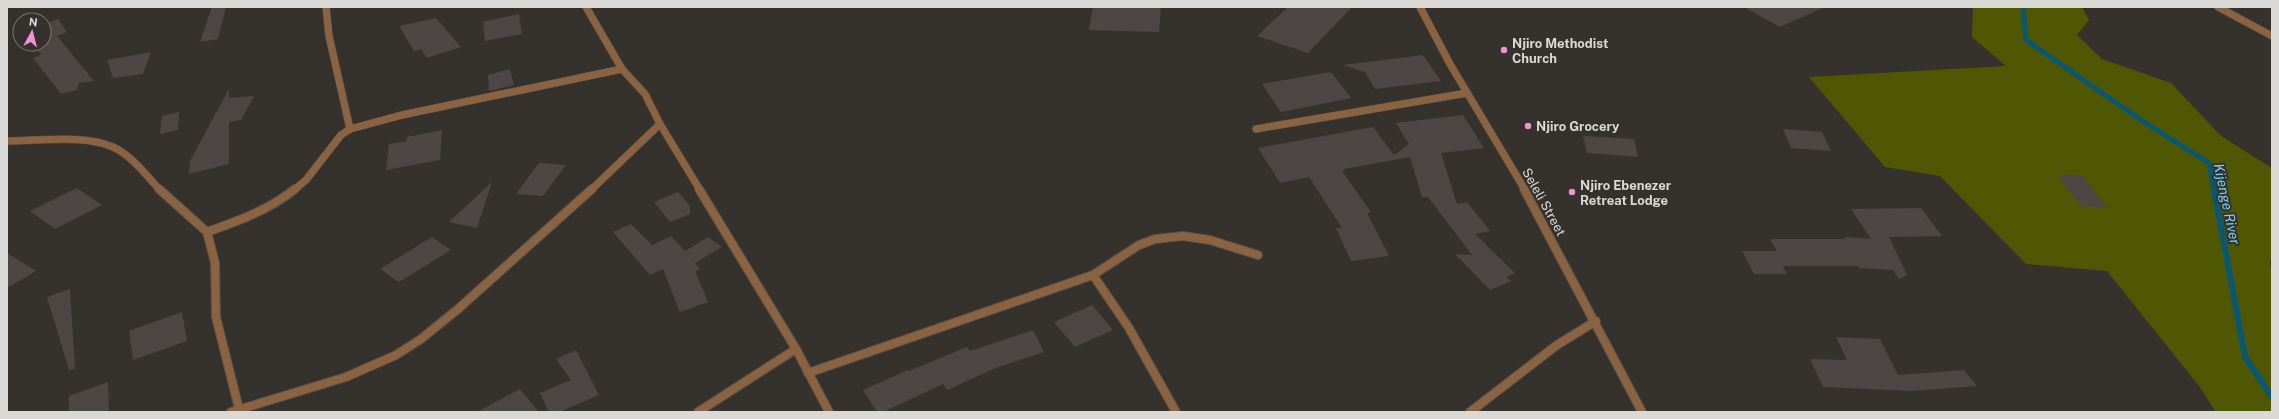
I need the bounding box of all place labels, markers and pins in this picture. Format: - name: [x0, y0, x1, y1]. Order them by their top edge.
- place label: Njiro Methodist Church: [1512, 36, 1608, 66]
- marker: Njiro Methodist Church: [1499, 45, 1509, 55]
- place label: Njiro Grocery: [1536, 119, 1620, 134]
- marker: Njiro Grocery: [1523, 121, 1533, 131]
- place label: Njiro Ebenezer Retreat Lodge: [1580, 178, 1672, 208]
- marker: Njiro Ebenezer Retreat Lodge: [1567, 187, 1577, 197]

